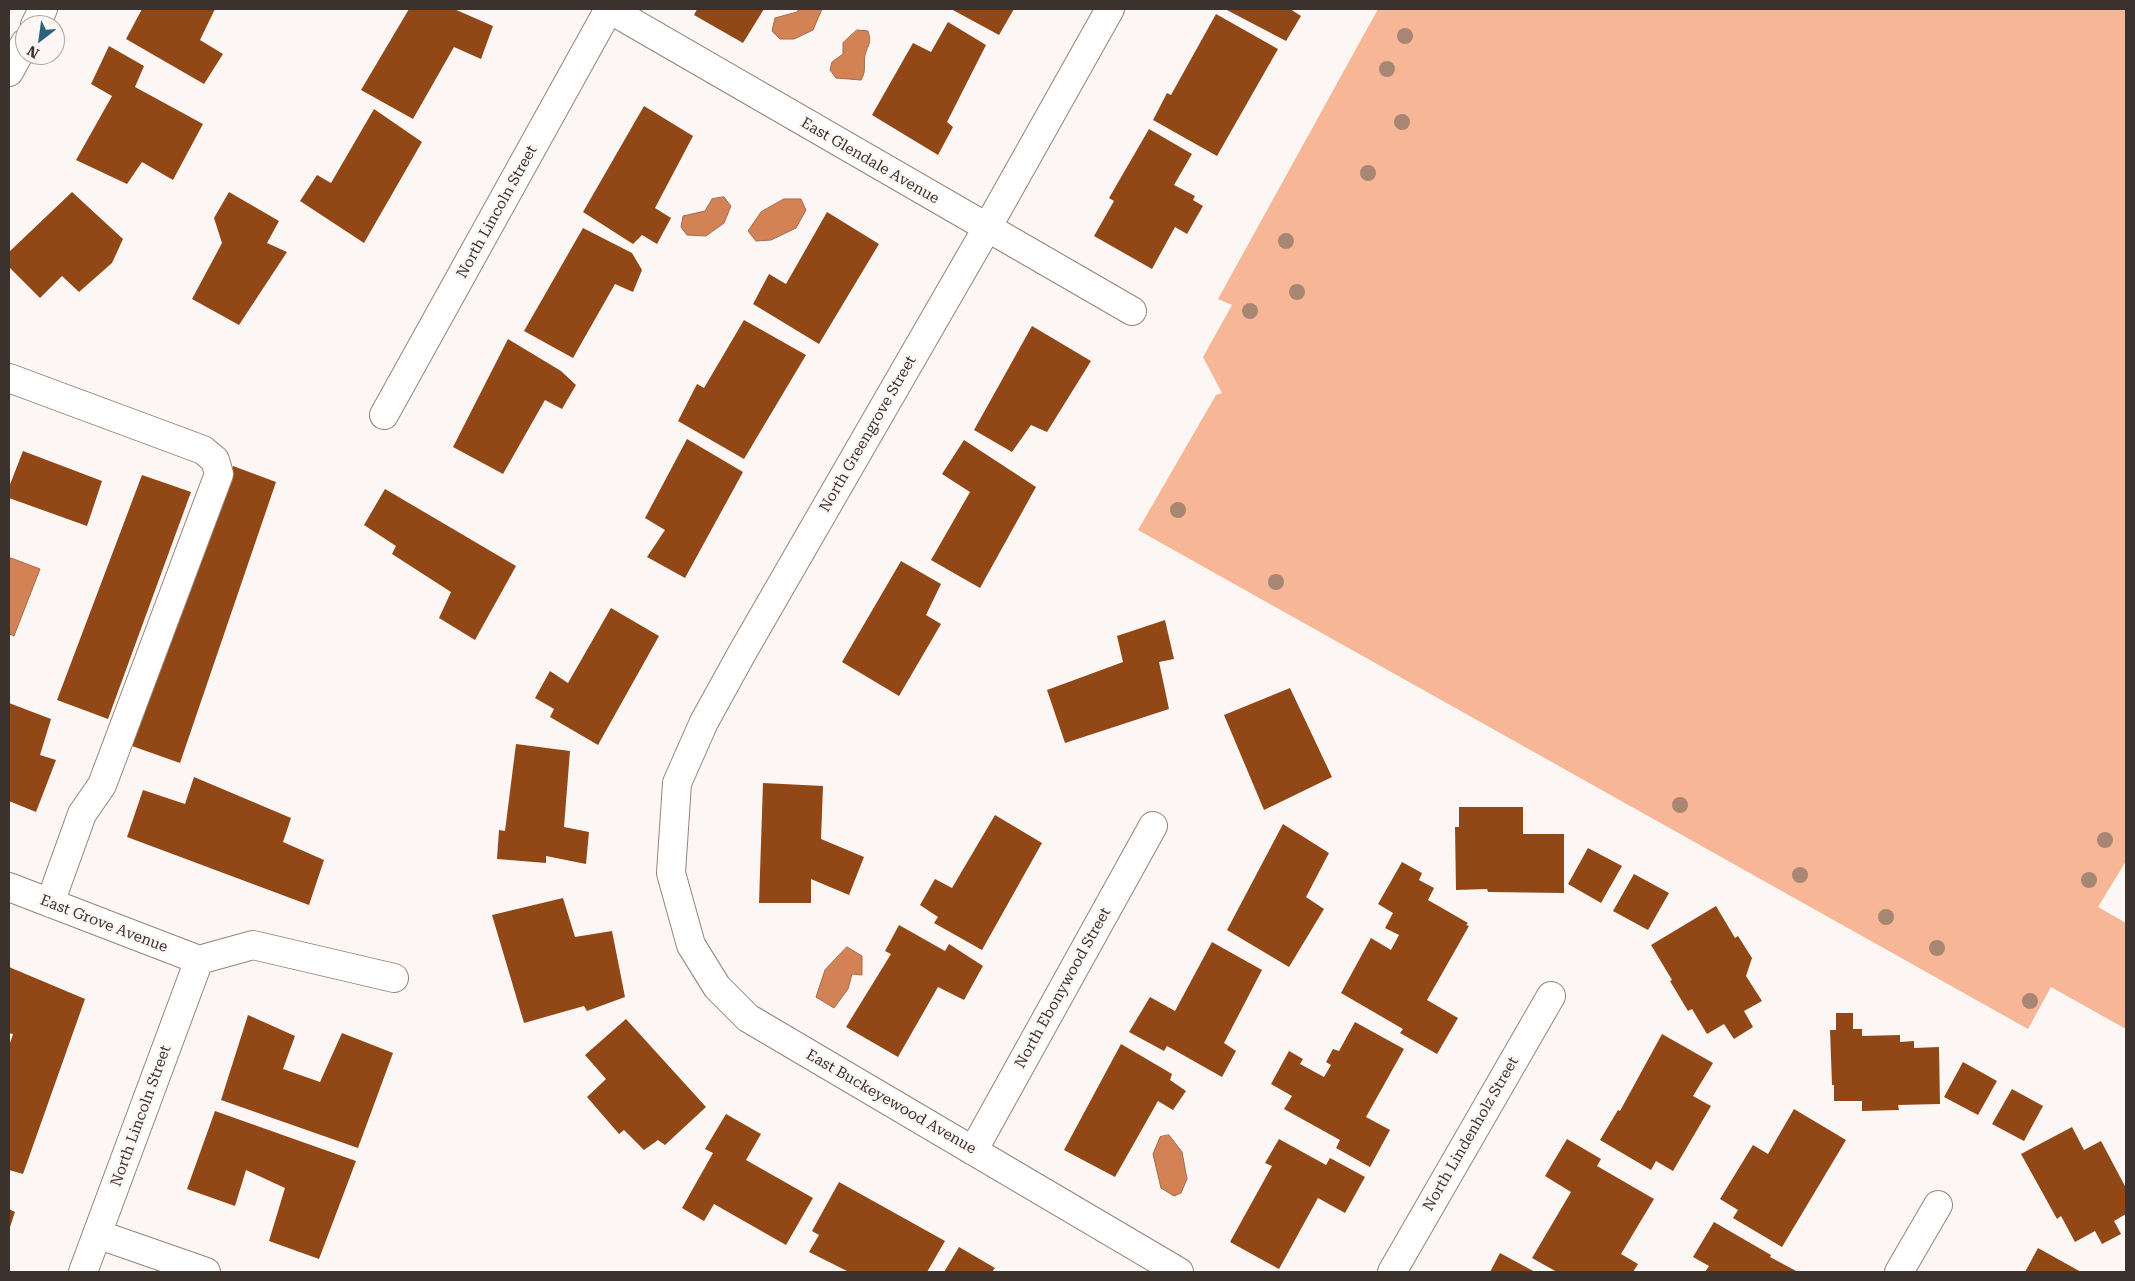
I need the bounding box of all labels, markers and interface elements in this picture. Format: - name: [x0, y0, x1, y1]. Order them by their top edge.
- north arrow: [15, 15, 65, 65]
- text: N: [24, 43, 42, 62]
- street label: East Glendale Avenue: [798, 114, 942, 208]
- street label: North Lincoln Street: [453, 142, 541, 282]
- street label: North Greengrove Street: [816, 353, 920, 515]
- street label: East Grove Avenue: [38, 891, 170, 957]
- street label: North Ebonywood Street: [1011, 905, 1115, 1071]
- street label: North Lincoln Street: [107, 1043, 175, 1189]
- street label: East Buckeyewood Avenue: [803, 1046, 979, 1158]
- street label: North Lindenholz Street: [1419, 1054, 1523, 1214]

